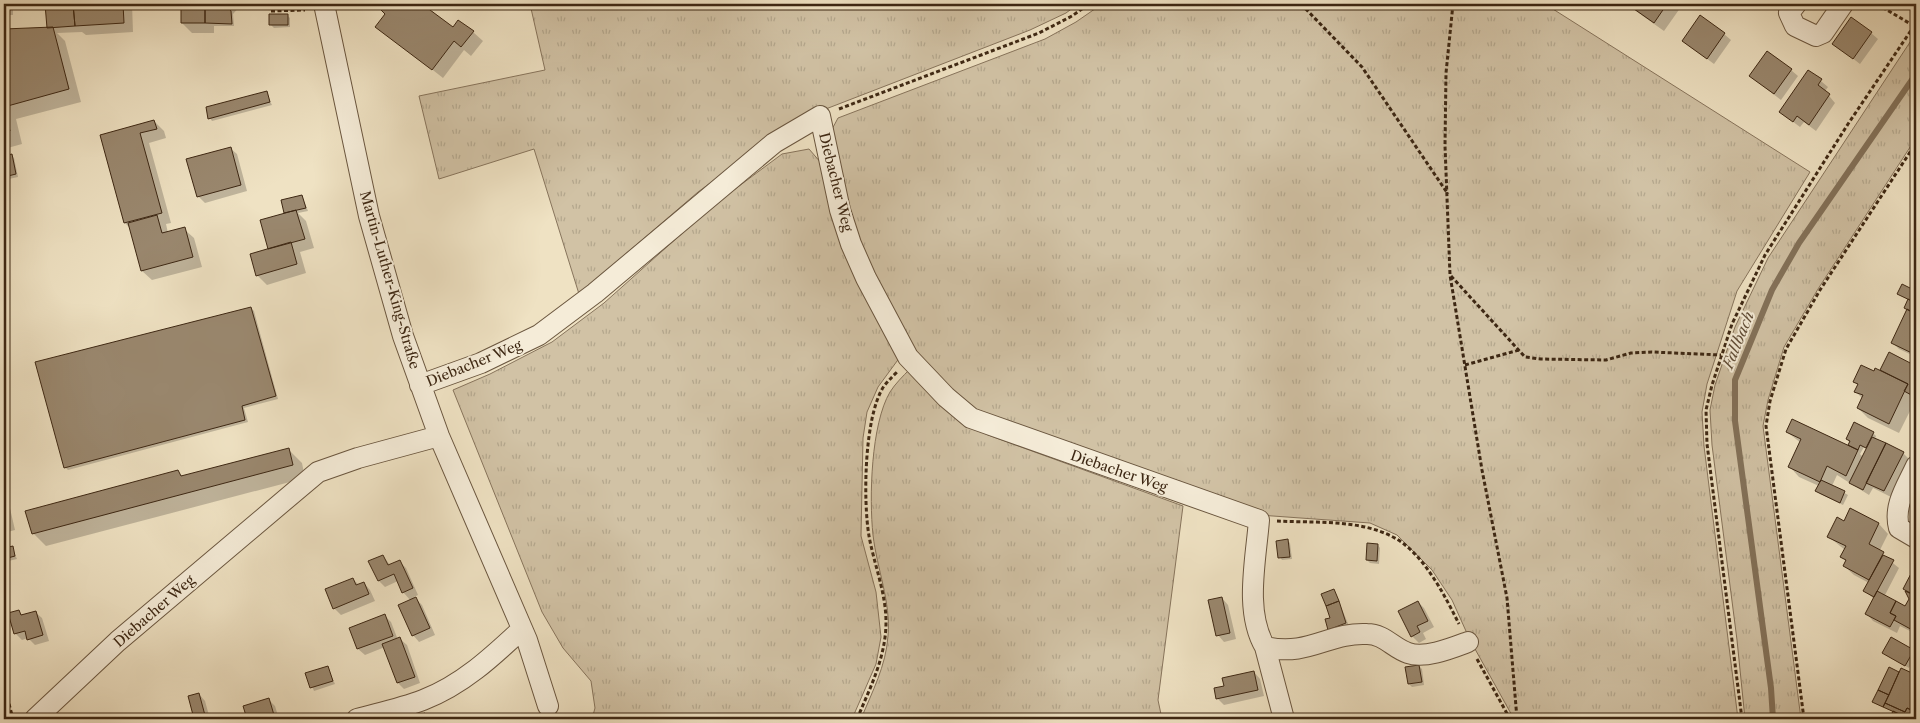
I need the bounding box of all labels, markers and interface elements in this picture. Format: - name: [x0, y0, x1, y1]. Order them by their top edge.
- street label: Diebacher Weg: [815, 131, 857, 234]
- street label: Martin-Luther-King-Straße: [356, 189, 424, 371]
- water label: Fallbach: [1718, 309, 1758, 372]
- street label: Diebacher Weg: [424, 335, 525, 390]
- street label: Diebacher Weg: [1068, 446, 1170, 496]
- street label: Diebacher Weg: [110, 571, 199, 651]

